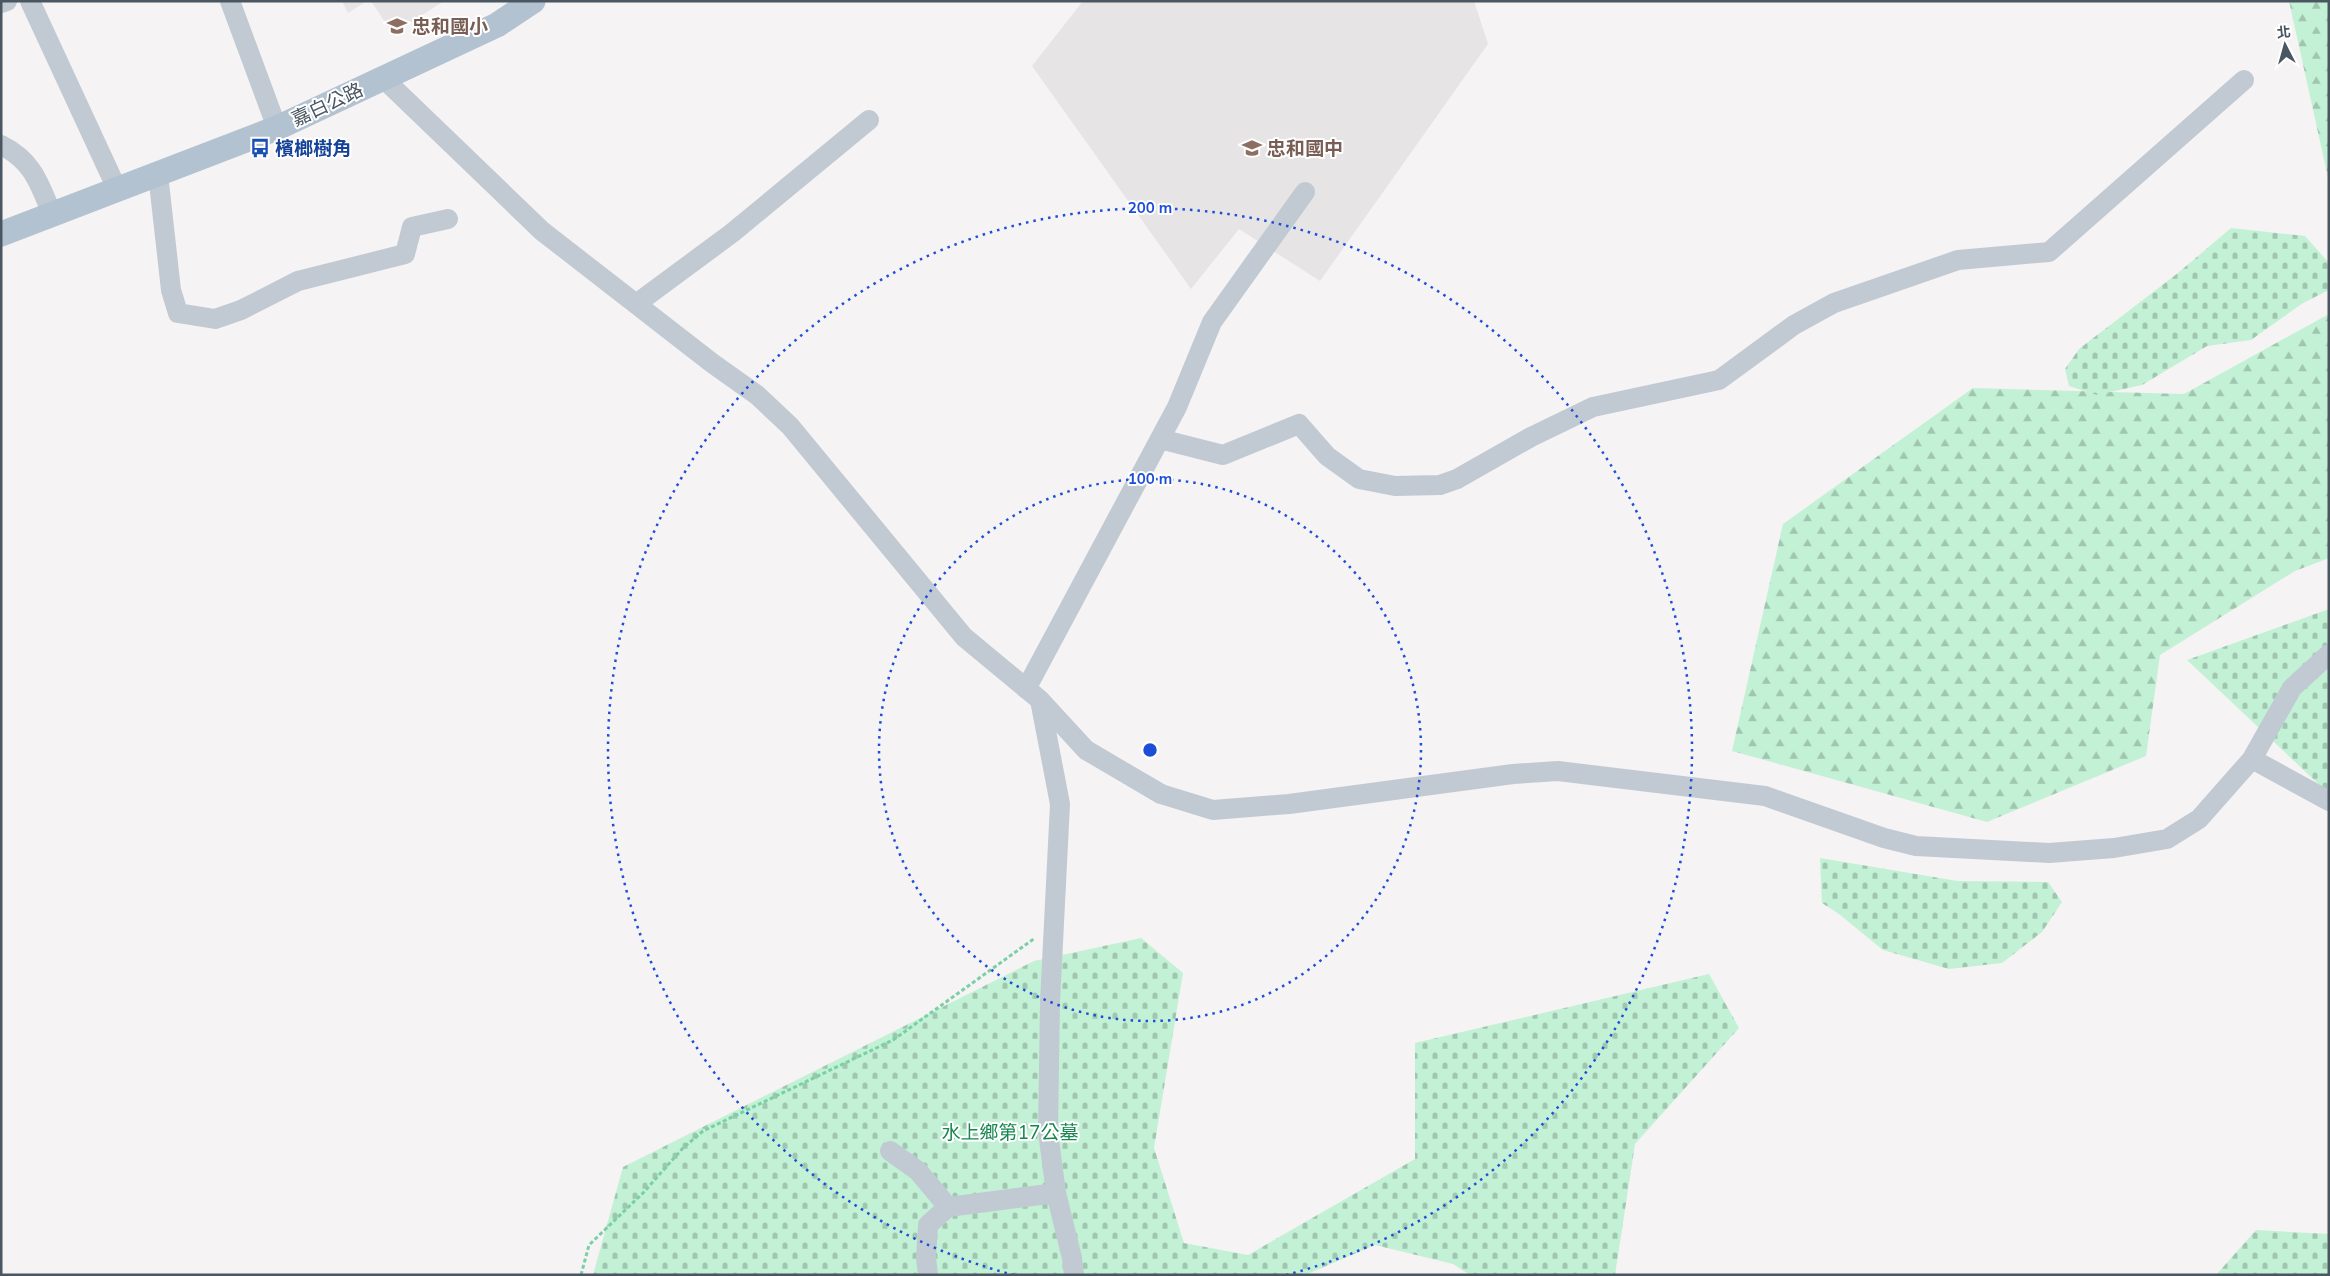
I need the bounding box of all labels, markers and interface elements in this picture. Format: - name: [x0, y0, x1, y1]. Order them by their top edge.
- place label: 忠和國小: [412, 14, 488, 38]
- school or university icon: 忠和國小: [386, 15, 408, 37]
- north arrow: [2260, 20, 2310, 70]
- text: 北: [2276, 22, 2292, 42]
- street label: 嘉白公路: [287, 77, 367, 131]
- place label: 檳榔樹角: [275, 136, 351, 160]
- place label: 忠和國中: [1267, 136, 1343, 160]
- bus stop icon: 檳榔樹角: [249, 137, 271, 159]
- school or university icon: 忠和國中: [1241, 137, 1263, 159]
- text: 200 m: [1128, 198, 1172, 217]
- text: 100 m: [1128, 469, 1172, 488]
- centre of rings: [1141, 741, 1159, 759]
- park label: 水上鄉第17公墓: [942, 1120, 1078, 1144]

